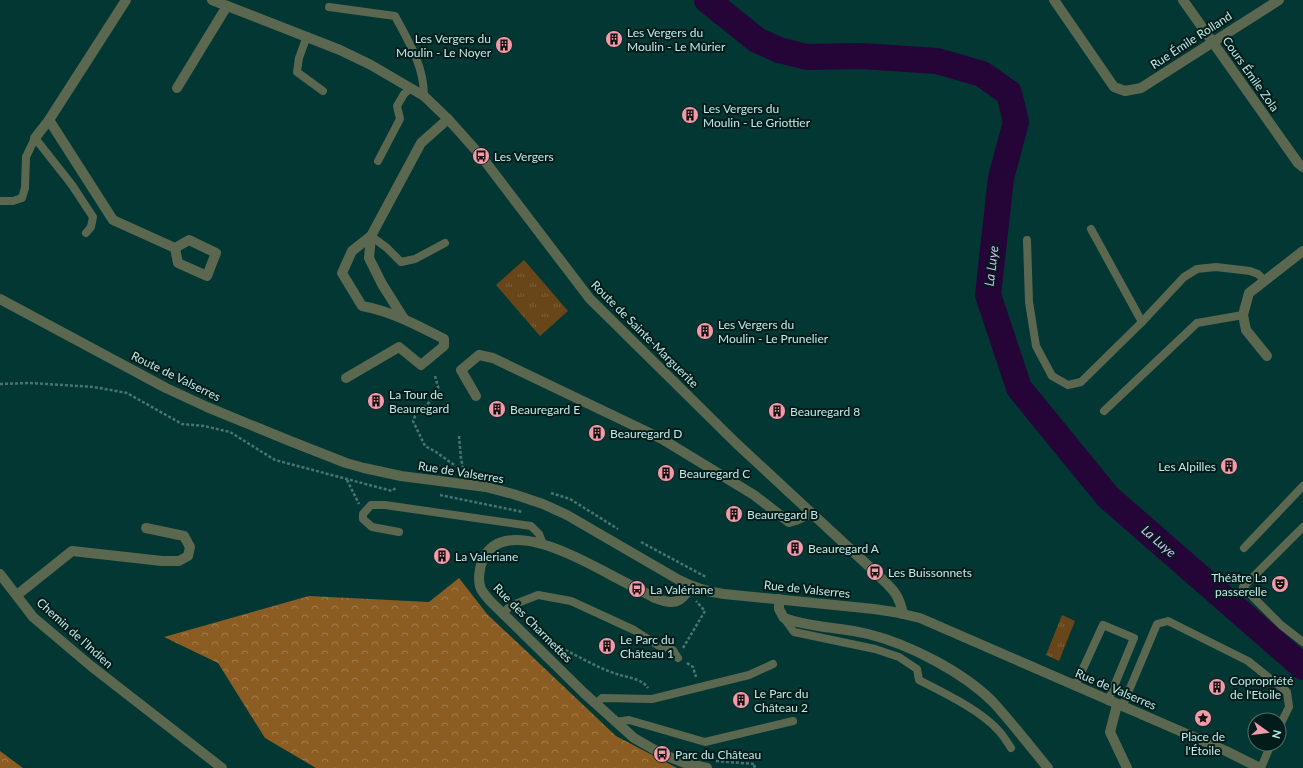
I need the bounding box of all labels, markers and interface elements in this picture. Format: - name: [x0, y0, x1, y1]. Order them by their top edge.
- street label: Rue Émile Rolland: [1147, 8, 1235, 72]
- place label: Les Vergers du Moulin - Le Mûrier: [627, 25, 726, 54]
- building icon: Les Vergers du Moulin - Le Mûrier: [604, 29, 624, 49]
- place label: Les Vergers du Moulin - Le Noyer: [396, 31, 492, 60]
- street label: Cours Émile Zola: [1220, 34, 1282, 114]
- building icon: Les Vergers du Moulin - Le Noyer: [494, 35, 514, 55]
- place label: Les Vergers du Moulin - Le Griottier: [703, 101, 811, 130]
- building icon: Les Vergers du Moulin - Le Griottier: [680, 105, 700, 125]
- bus stop icon: Les Vergers: [471, 146, 491, 166]
- place label: Les Vergers: [494, 149, 554, 164]
- water label: La Luye: [981, 245, 1001, 287]
- street label: Route de Sainte-Marguerite: [588, 277, 702, 391]
- place label: Les Vergers du Moulin - Le Prunelier: [718, 317, 829, 346]
- building icon: Les Vergers du Moulin - Le Prunelier: [695, 321, 715, 341]
- street label: Route de Valserres: [129, 348, 223, 404]
- place label: La Tour de Beauregard: [389, 387, 449, 416]
- building icon: La Tour de Beauregard: [366, 391, 386, 411]
- building icon: Beauregard E: [487, 399, 507, 419]
- building icon: Beauregard 8: [767, 401, 787, 421]
- place label: Beauregard E: [510, 402, 580, 417]
- place label: Beauregard 8: [790, 404, 860, 419]
- building icon: Beauregard D: [587, 423, 607, 443]
- place label: Beauregard D: [610, 426, 682, 441]
- building icon: Les Alpilles: [1219, 456, 1239, 476]
- street label: Rue de Valserres: [417, 458, 505, 486]
- place label: Les Alpilles: [1158, 459, 1216, 474]
- building icon: Beauregard C: [656, 463, 676, 483]
- place label: Beauregard C: [679, 466, 750, 481]
- building icon: Beauregard B: [724, 504, 744, 524]
- place label: Beauregard B: [747, 507, 818, 522]
- water label: La Luye: [1138, 522, 1180, 560]
- building icon: Beauregard A: [785, 538, 805, 558]
- place label: Beauregard A: [808, 541, 880, 556]
- building icon: La Valeriane: [432, 546, 452, 566]
- place label: La Valeriane: [455, 549, 518, 564]
- bus stop icon: Les Buissonnets: [865, 562, 885, 582]
- place label: Les Buissonnets: [888, 565, 972, 580]
- place label: Théâtre La passerelle: [1211, 570, 1267, 599]
- theatre icon: Théâtre La passerelle: [1270, 574, 1290, 594]
- street label: Rue de Valserres: [763, 577, 851, 601]
- bus stop icon: La Valériane: [627, 579, 647, 599]
- street label: Rue des Charmettes: [490, 580, 576, 666]
- place label: La Valériane: [650, 582, 713, 597]
- street label: Chemin de l'Indien: [34, 595, 116, 671]
- place label: Le Parc du Château 1: [620, 632, 674, 661]
- building icon: Le Parc du Château 1: [597, 636, 617, 656]
- street label: Rue de Valserres: [1073, 665, 1159, 713]
- place label: Copropriété de l'Etoile: [1230, 673, 1293, 702]
- building icon: Copropriété de l'Etoile: [1207, 677, 1227, 697]
- place label: Le Parc du Château 2: [754, 686, 808, 715]
- building icon: Le Parc du Château 2: [731, 690, 751, 710]
- place icon: Place de l'Étoile: [1193, 708, 1213, 728]
- north arrow: [1247, 712, 1287, 752]
- place label: Place de l'Étoile: [1181, 729, 1225, 758]
- text: N: [1270, 729, 1285, 740]
- bus stop icon: Parc du Château: [652, 744, 672, 764]
- place label: Parc du Château: [675, 747, 761, 762]

